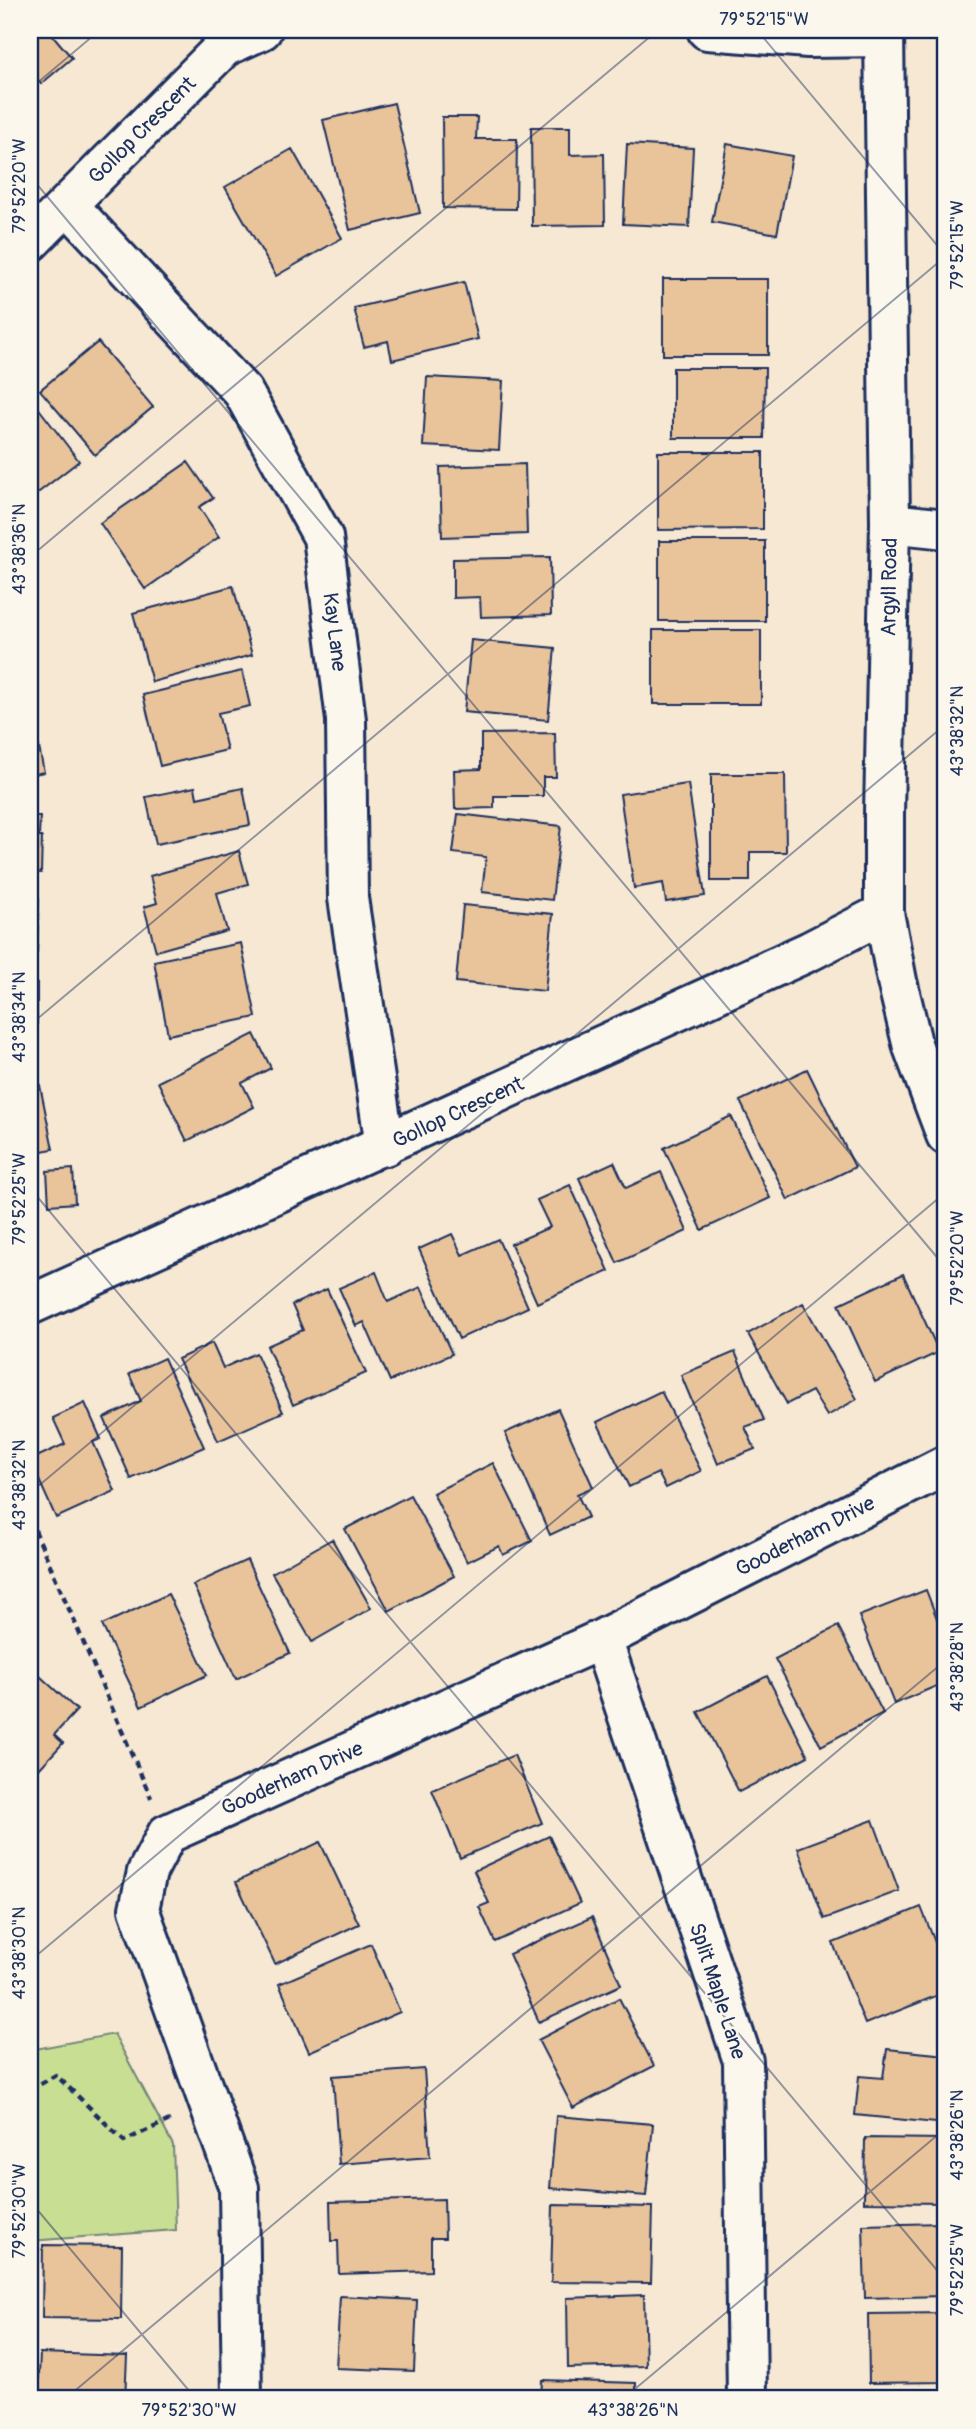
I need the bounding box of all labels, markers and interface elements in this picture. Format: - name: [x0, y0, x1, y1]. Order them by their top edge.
- text: 79°52'15"W: [719, 8, 809, 31]
- street label: Gollop Crescent: [83, 70, 202, 190]
- text: 79°52'20"W: [8, 138, 31, 234]
- text: 79°52'15"W: [946, 200, 969, 290]
- text: 43°38'36"N: [8, 503, 31, 595]
- street label: Argyll Road: [875, 537, 904, 637]
- street label: Kay Lane: [316, 591, 353, 674]
- text: 43°38'32"N: [946, 686, 969, 776]
- text: 43°38'34"N: [8, 971, 31, 1063]
- street label: Gollop Crescent: [388, 1070, 529, 1155]
- text: 79°52'25"W: [8, 1153, 31, 1245]
- text: 79°52'20"W: [946, 1210, 969, 1306]
- text: 43°38'32"N: [8, 1440, 31, 1530]
- street label: Gooderham Drive: [731, 1490, 880, 1583]
- text: 43°38'28"N: [946, 1622, 969, 1712]
- street label: Gooderham Drive: [217, 1735, 368, 1822]
- text: 43°38'30"N: [8, 1907, 31, 1999]
- street label: Split Maple Lane: [683, 1920, 752, 2063]
- text: 43°38'26"N: [946, 2089, 969, 2181]
- text: 79°52'30"W: [8, 2163, 31, 2259]
- text: 79°52'25"W: [946, 2224, 969, 2316]
- text: 79°52'30"W: [141, 2399, 237, 2422]
- text: 43°38'26"N: [587, 2399, 679, 2422]

